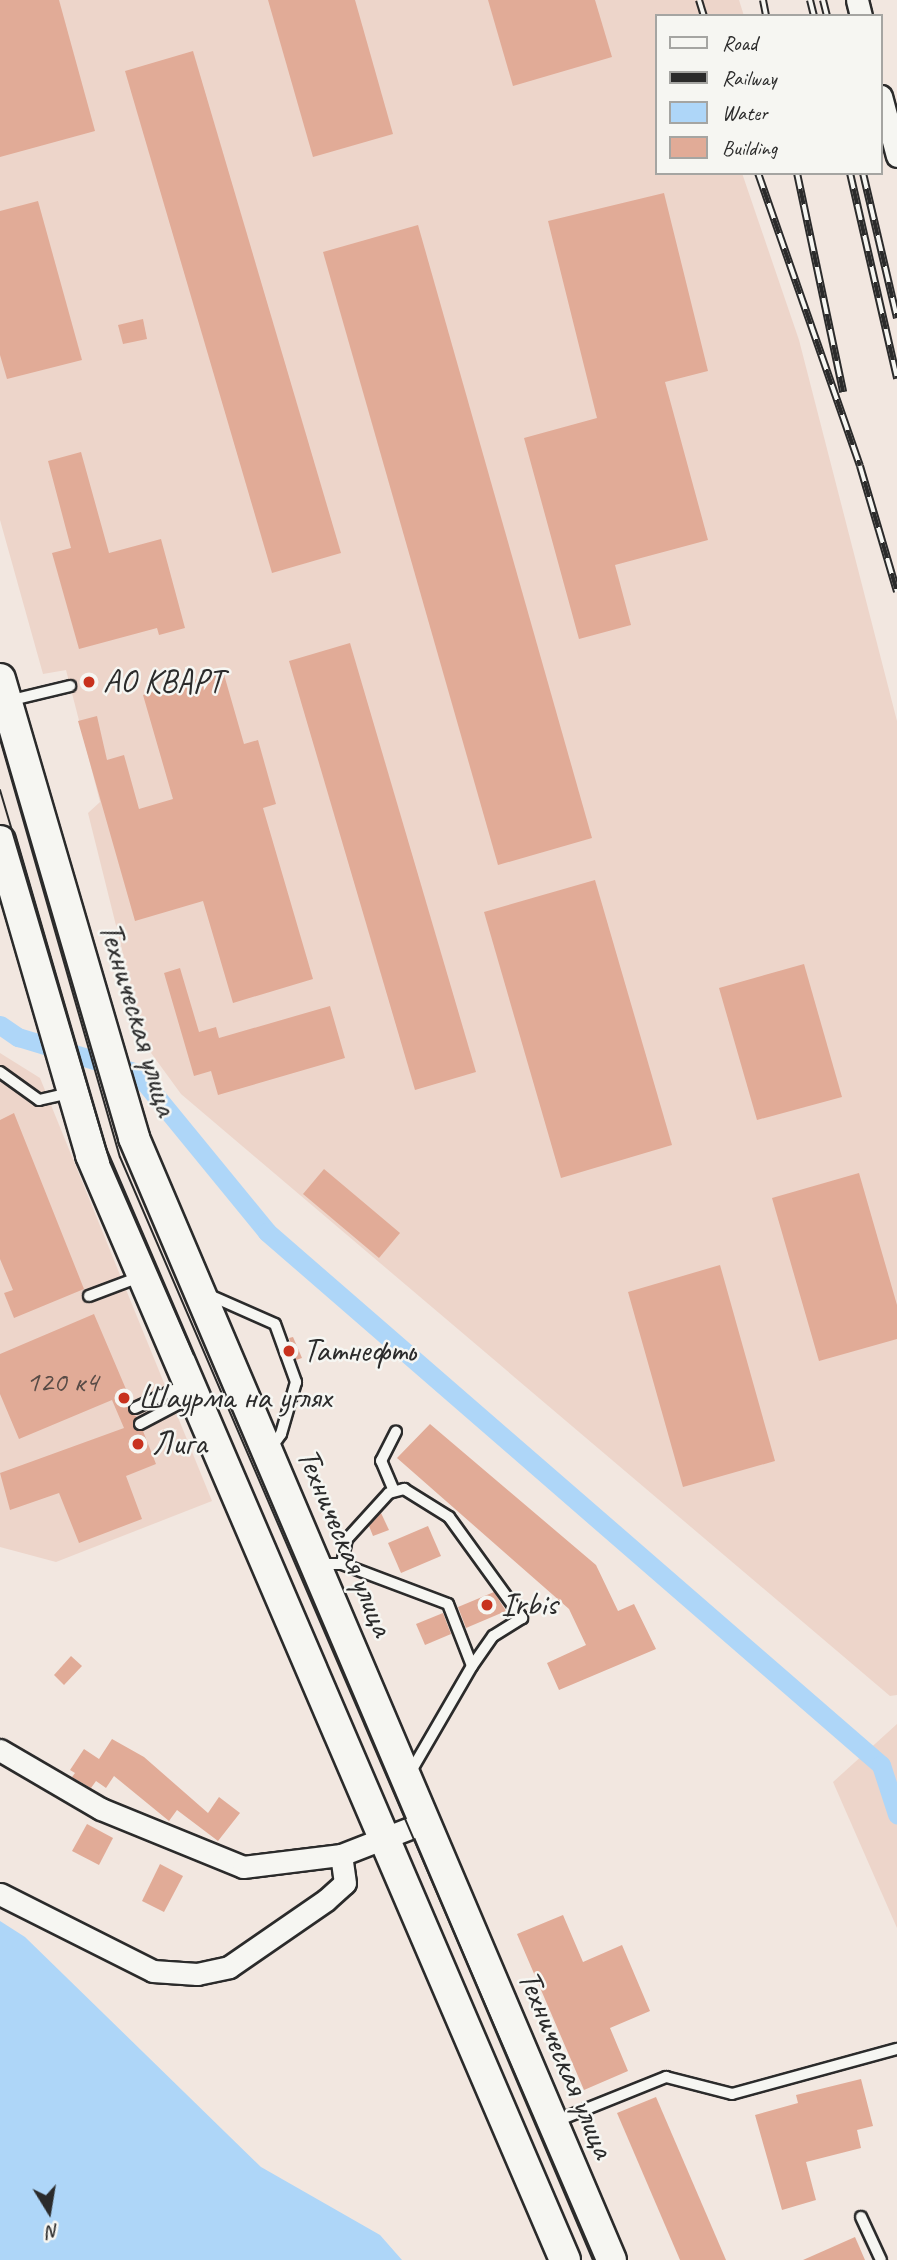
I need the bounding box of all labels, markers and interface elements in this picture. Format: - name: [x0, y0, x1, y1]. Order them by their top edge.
- legend: [656, 14, 883, 175]
- text: Road: [722, 30, 757, 56]
- text: Railway: [722, 65, 776, 91]
- text: Water: [722, 100, 768, 126]
- text: Building: [722, 135, 777, 161]
- place label: АО КВАРТ: [103, 662, 223, 702]
- marker: АО КВАРТ: [81, 674, 97, 690]
- street label: Техническая улица: [89, 916, 187, 1122]
- place label: Татнефть: [303, 1331, 415, 1371]
- marker: Татнефть: [281, 1343, 297, 1359]
- house number: 120 к4: [26, 1363, 98, 1399]
- place label: Шаурма на углях: [138, 1378, 330, 1418]
- marker: Шаурма на углях: [116, 1390, 132, 1406]
- place label: Лига: [152, 1424, 207, 1464]
- marker: Лига: [130, 1436, 146, 1452]
- street label: Техническая улица: [287, 1441, 403, 1643]
- place label: Irbis: [501, 1585, 558, 1625]
- marker: Irbis: [479, 1597, 495, 1613]
- street label: Техническая улица: [508, 1963, 624, 2165]
- north arrow: [14, 2176, 84, 2246]
- text: N: [45, 2219, 61, 2245]

